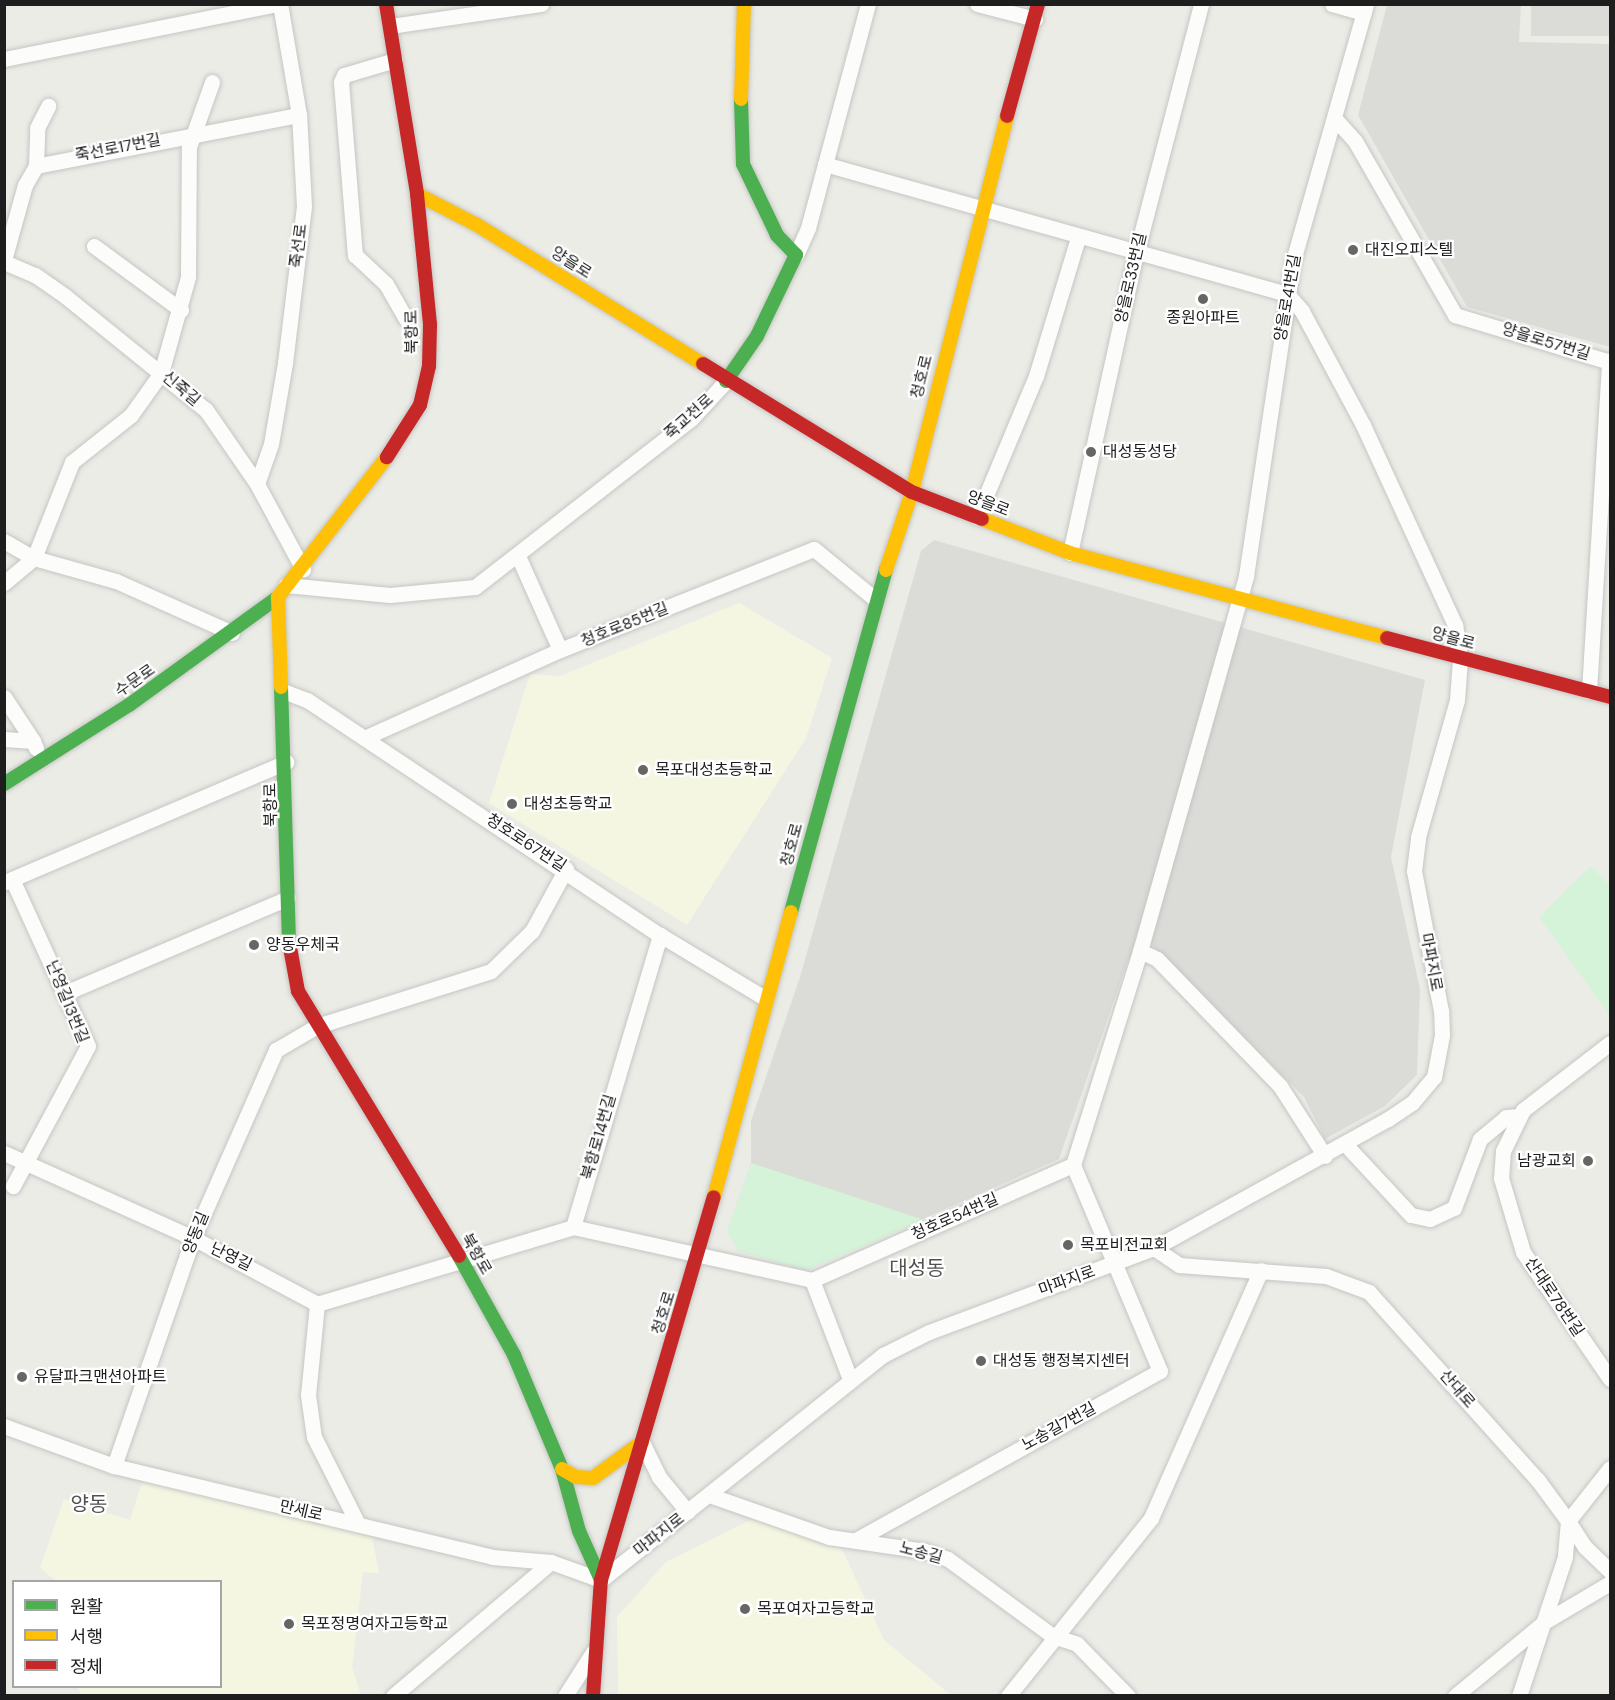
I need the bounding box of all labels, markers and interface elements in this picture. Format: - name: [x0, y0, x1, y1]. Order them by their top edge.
- street label: 죽선로17번길: [73, 130, 163, 166]
- street label: 죽선로: [287, 223, 311, 269]
- street label: 양을로33번길: [1111, 231, 1151, 325]
- place label: 대진오피스텔: [1365, 240, 1453, 260]
- street label: 양을로: [547, 243, 595, 283]
- marker: 대진오피스텔: [1346, 243, 1360, 257]
- street label: 양을로41번길: [1271, 253, 1305, 343]
- marker: 종원아파트: [1196, 292, 1210, 306]
- place label: 종원아파트: [1166, 308, 1240, 328]
- street label: 북항로: [402, 310, 422, 354]
- street label: 양을로57번길: [1499, 319, 1593, 365]
- street label: 청호로: [907, 353, 937, 401]
- street label: 신죽길: [158, 367, 204, 411]
- street label: 죽교천로: [661, 390, 717, 444]
- place label: 대성동성당: [1103, 442, 1177, 462]
- marker: 대성동성당: [1084, 445, 1098, 459]
- street label: 양을로: [964, 487, 1012, 521]
- street label: 청호로85번길: [578, 599, 672, 651]
- street label: 양을로: [1429, 624, 1477, 654]
- street label: 수문로: [111, 660, 159, 702]
- place label: 목포대성초등학교: [655, 760, 773, 780]
- marker: 목포대성초등학교: [636, 763, 650, 777]
- street label: 북항로: [261, 783, 281, 827]
- place label: 대성초등학교: [524, 794, 612, 814]
- marker: 대성초등학교: [505, 797, 519, 811]
- street label: 청호로67번길: [482, 810, 570, 876]
- street label: 청호로: [777, 821, 807, 869]
- street label: 마파지로: [1416, 931, 1446, 993]
- place label: 양동우체국: [266, 935, 340, 955]
- marker: 양동우체국: [247, 938, 261, 952]
- street label: 난영길13번길: [42, 958, 92, 1046]
- street label: 북항로14번길: [578, 1092, 620, 1182]
- place label: 남광교회: [1517, 1151, 1576, 1171]
- marker: 남광교회: [1581, 1154, 1595, 1168]
- street label: 청호로54번길: [909, 1189, 1001, 1245]
- street label: 양동길: [179, 1209, 213, 1257]
- street label: 북항로: [457, 1230, 495, 1278]
- place label: 목포비전교회: [1080, 1235, 1168, 1255]
- marker: 목포비전교회: [1061, 1238, 1075, 1252]
- street label: 난영길: [207, 1239, 255, 1275]
- street label: 산대로78번길: [1520, 1254, 1588, 1340]
- district label: 대성동: [889, 1256, 945, 1280]
- street label: 마파지로: [1036, 1262, 1098, 1300]
- street label: 청호로: [648, 1289, 680, 1337]
- place label: 대성동 행정복지센터: [993, 1351, 1130, 1371]
- marker: 대성동 행정복지센터: [974, 1354, 988, 1368]
- street label: 산대로: [1435, 1366, 1479, 1412]
- place label: 유달파크맨션아파트: [34, 1367, 166, 1387]
- marker: 유달파크맨션아파트: [15, 1370, 29, 1384]
- street label: 노송길7번길: [1018, 1399, 1100, 1455]
- district label: 양동: [71, 1492, 107, 1516]
- street label: 만세로: [277, 1497, 325, 1525]
- street label: 마파지로: [630, 1509, 688, 1561]
- street label: 노송길: [897, 1538, 945, 1568]
- legend: [12, 1580, 222, 1688]
- text: 원활: [70, 1595, 103, 1619]
- place label: 목포여자고등학교: [757, 1599, 875, 1619]
- marker: 목포여자고등학교: [738, 1602, 752, 1616]
- place label: 목포정명여자고등학교: [301, 1614, 448, 1634]
- marker: 목포정명여자고등학교: [282, 1617, 296, 1631]
- text: 서행: [70, 1625, 103, 1649]
- text: 정체: [70, 1655, 103, 1679]

